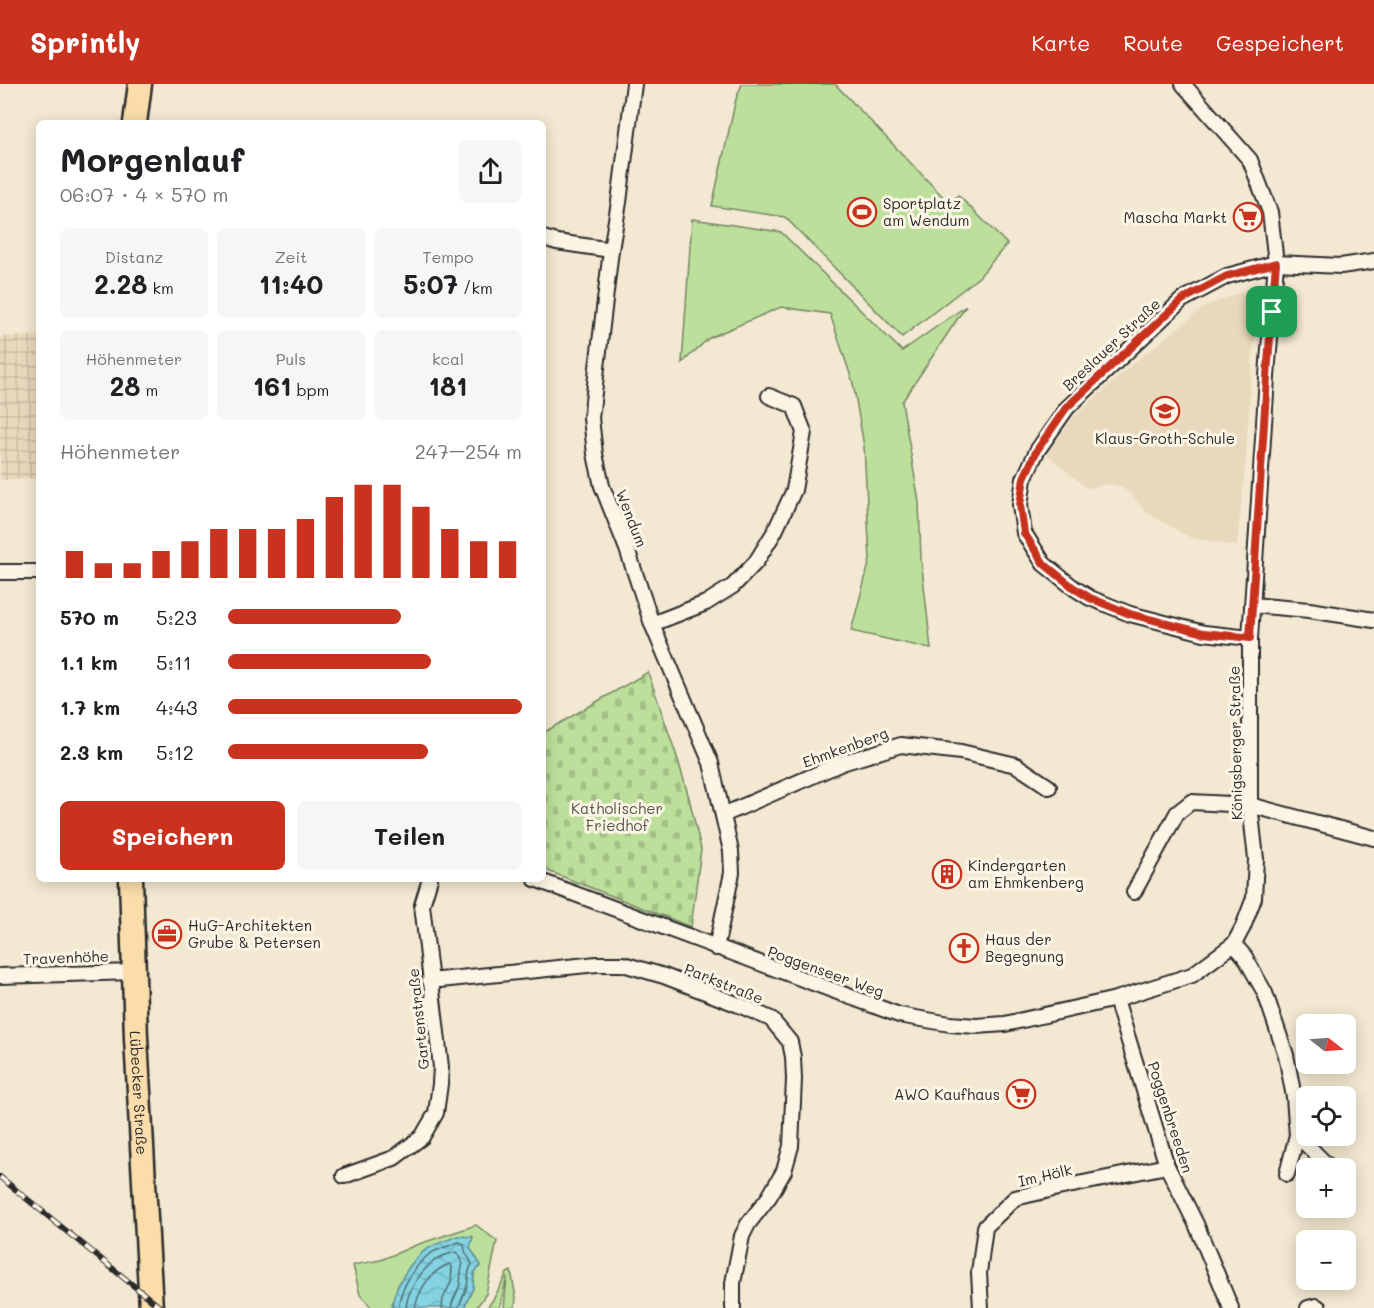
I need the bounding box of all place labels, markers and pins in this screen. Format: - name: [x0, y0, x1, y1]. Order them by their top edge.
- place label: Sportplatz am Wendum: [883, 193, 970, 230]
- sports icon: Sportplatz am Wendum: [846, 196, 878, 228]
- supermarket icon: Mascha Markt: [1232, 201, 1264, 233]
- place label: Mascha Markt: [1124, 207, 1227, 227]
- pin: [1246, 286, 1297, 337]
- school or university icon: Klaus-Groth-Schule: [1149, 395, 1181, 427]
- place label: Klaus-Groth-Schule: [1095, 428, 1235, 448]
- place label: Kindergarten am Ehmkenberg: [968, 855, 1084, 892]
- building icon: Kindergarten am Ehmkenberg: [931, 858, 963, 890]
- place label: HuG-Architekten Grube & Petersen: [188, 915, 321, 952]
- office icon: HuG-Architekten Grube & Petersen: [151, 918, 183, 950]
- place label: Haus der Begegnung: [985, 929, 1064, 966]
- church icon: Haus der Begegnung: [948, 932, 980, 964]
- supermarket icon: AWO Kaufhaus: [1005, 1078, 1037, 1110]
- place label: AWO Kaufhaus: [894, 1084, 1000, 1104]

